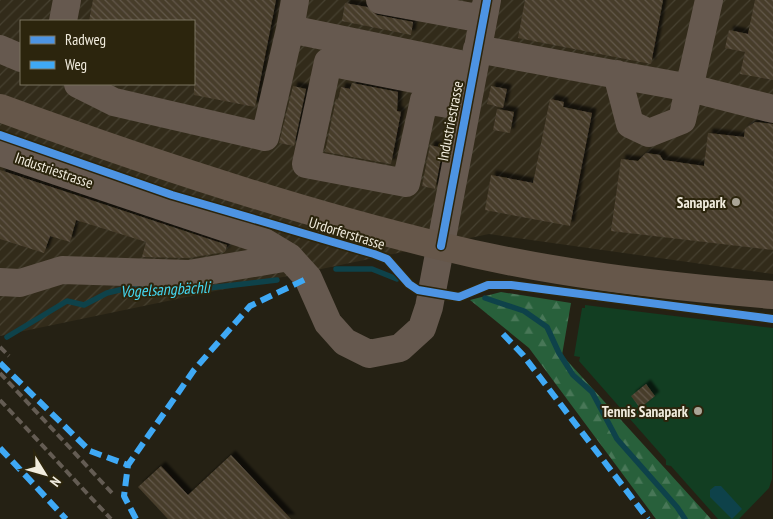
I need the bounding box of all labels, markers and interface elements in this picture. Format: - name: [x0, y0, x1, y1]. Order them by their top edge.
- legend: [20, 20, 195, 85]
- text: Radweg: [65, 30, 106, 49]
- text: Weg: [65, 55, 87, 74]
- street label: Industriestrasse: [433, 79, 467, 163]
- street label: Industriestrasse: [12, 148, 96, 192]
- place label: Sanapark: [677, 193, 727, 212]
- marker: Sanapark: [730, 196, 742, 208]
- street label: Urdorferstrasse: [307, 212, 387, 254]
- water label: Vogelsangbächli: [120, 277, 213, 301]
- place label: Tennis Sanapark: [602, 402, 689, 421]
- marker: Tennis Sanapark: [692, 405, 704, 417]
- north arrow: [20, 449, 70, 499]
- text: N: [46, 473, 65, 490]

